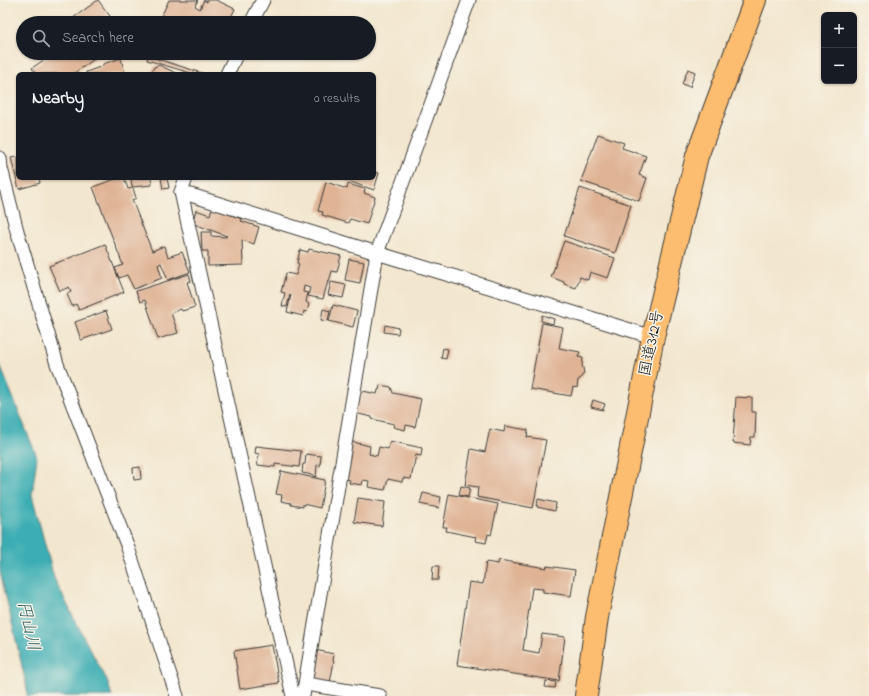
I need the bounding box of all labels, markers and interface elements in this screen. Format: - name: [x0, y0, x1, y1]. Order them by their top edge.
- map controls: [821, 12, 857, 84]
- button: +: [821, 12, 857, 48]
- search box: [16, 16, 376, 60]
- icon: search: [30, 27, 52, 49]
- text: Search here: [62, 27, 134, 49]
- button: −: [821, 48, 857, 84]
- text: Nearby: [32, 86, 84, 111]
- text: 0 results: [314, 89, 360, 108]
- street label: 国道312号: [633, 307, 671, 379]
- water label: 円山川: [10, 598, 46, 654]

